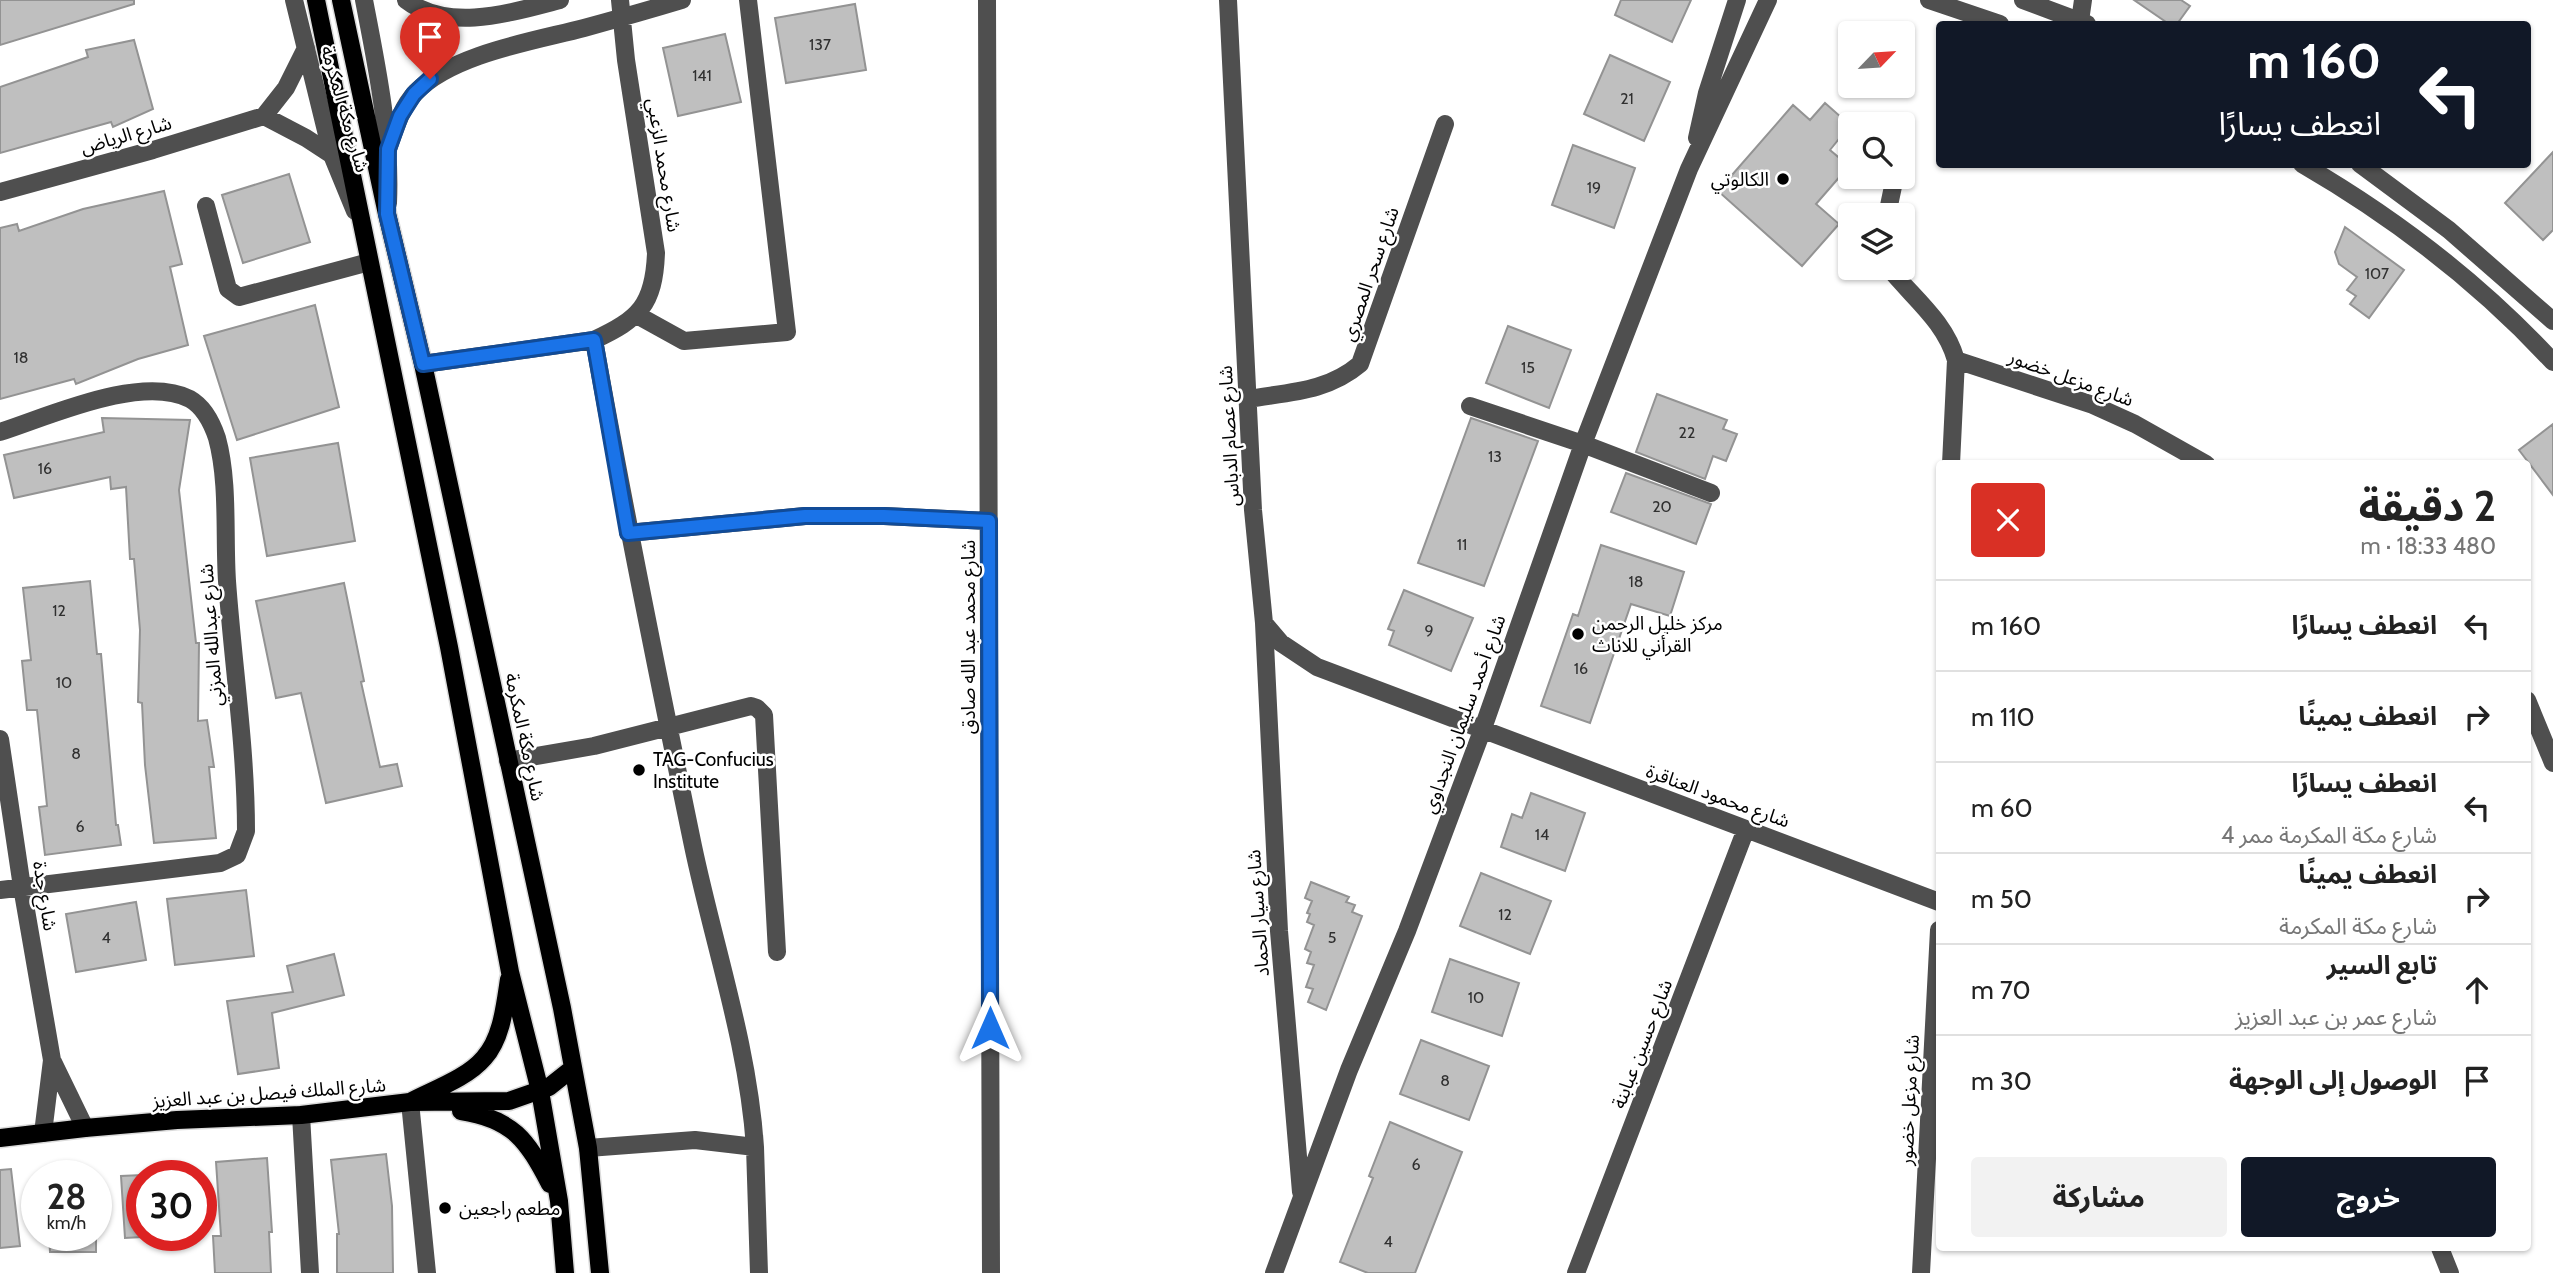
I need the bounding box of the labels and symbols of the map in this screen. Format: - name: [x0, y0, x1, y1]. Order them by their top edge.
- pin: [400, 7, 460, 79]
- north arrow: [1838, 21, 1914, 98]
- house number: 137: [809, 35, 831, 54]
- street label: شارع مكة المكرمة: [314, 43, 374, 175]
- house number: 141: [692, 66, 712, 85]
- house number: 21: [1620, 89, 1634, 108]
- street label: شارع محمد الزعبي: [639, 96, 686, 234]
- street label: شارع الرياض: [78, 111, 175, 161]
- place label: الكالوتي: [1711, 168, 1769, 194]
- marker: الكالوتي: [1775, 171, 1791, 187]
- house number: 19: [1587, 178, 1601, 197]
- street label: شارع سحر المصري: [1336, 204, 1407, 345]
- house number: 107: [2365, 264, 2389, 283]
- street label: شارع مزعل خضور: [2004, 344, 2137, 413]
- house number: 18: [14, 348, 28, 367]
- house number: 15: [1521, 358, 1535, 377]
- street label: شارع عصام الدباس: [1214, 365, 1247, 507]
- house number: 22: [1679, 423, 1695, 442]
- house number: 13: [1488, 447, 1502, 466]
- house number: 16: [38, 459, 52, 478]
- house number: 20: [1652, 497, 1672, 516]
- house number: 11: [1457, 535, 1467, 554]
- street label: شارع محمد عبد الله صادق: [957, 540, 982, 734]
- street label: شارع عبدالله المزني: [195, 563, 231, 707]
- house number: 18: [1629, 572, 1643, 591]
- house number: 12: [52, 601, 66, 620]
- street label: شارع أحمد سليمان النجداوي: [1417, 612, 1514, 818]
- place label: مركز خليل الرحمن القرأني للاناث: [1592, 612, 1723, 660]
- house number: 9: [1424, 621, 1434, 640]
- marker: مركز خليل الرحمن القرأني للاناث: [1570, 626, 1586, 642]
- house number: 16: [1574, 659, 1588, 678]
- street label: شارع مكة المكرمة: [498, 671, 550, 804]
- house number: 10: [56, 673, 72, 692]
- house number: 8: [71, 744, 81, 763]
- place label: TAG-Confucius Institute: [653, 748, 774, 793]
- street label: شارع محمود العناقرة: [1642, 759, 1793, 835]
- marker: TAG-Confucius Institute: [631, 762, 647, 778]
- house number: 6: [75, 817, 85, 836]
- house number: 14: [1535, 825, 1549, 844]
- street label: شارع سيار الحماد: [1242, 849, 1276, 977]
- street label: شارع جدة: [26, 859, 62, 933]
- house number: 12: [1498, 905, 1512, 924]
- house number: 4: [101, 928, 111, 947]
- house number: 5: [1328, 928, 1336, 947]
- street label: شارع حسين عبابنة: [1607, 976, 1679, 1112]
- house number: 10: [1468, 988, 1484, 1007]
- position arrow: [953, 991, 1027, 1065]
- street label: شارع مزعل خضور: [1894, 1034, 1926, 1167]
- house number: 8: [1440, 1071, 1450, 1090]
- street label: شارع الملك فيصل بن عبد العزيز: [150, 1073, 387, 1115]
- house number: 6: [1411, 1155, 1421, 1174]
- speed limit sign: 30: [126, 1160, 217, 1251]
- place label: مطعم راجعين: [459, 1197, 560, 1223]
- marker: مطعم راجعين: [437, 1200, 453, 1216]
- house number: 4: [1383, 1232, 1393, 1251]

